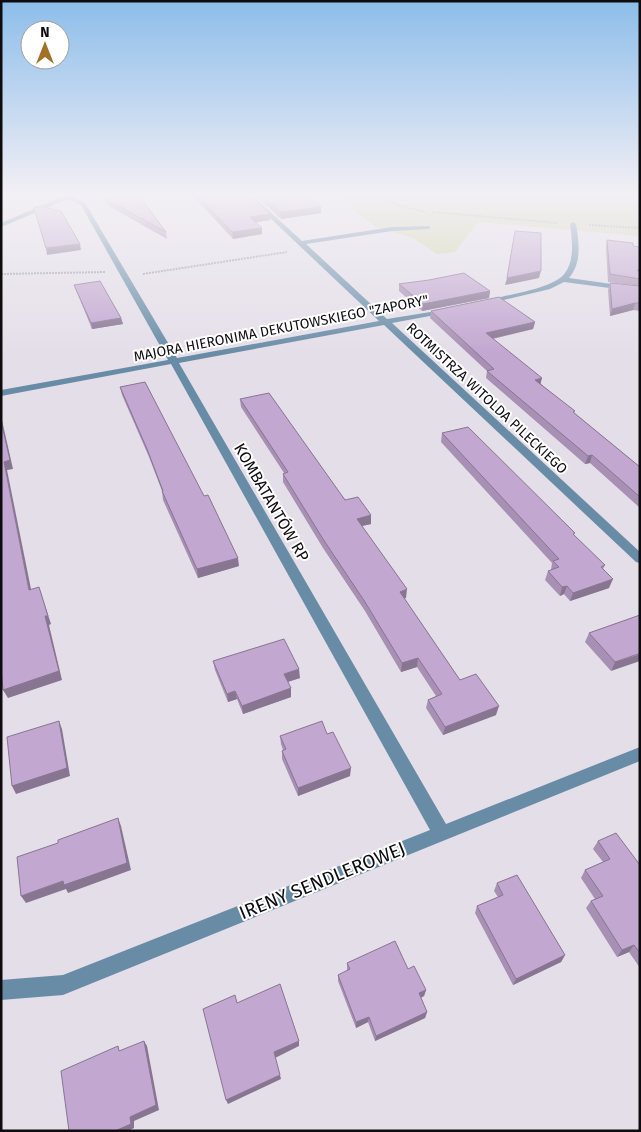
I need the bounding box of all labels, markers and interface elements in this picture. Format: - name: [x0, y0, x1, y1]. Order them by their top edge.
- north arrow: [20, 20, 70, 70]
- text: N: [40, 24, 50, 41]
- street label: MAJORA HIERONIMA DEKUTOWSKIEGO "ZAPORY": [132, 292, 430, 365]
- street label: ROTMISTRZA WITOLDA PILECKIEGO: [403, 319, 571, 477]
- street label: KOMBATANTÓW RP: [230, 439, 314, 565]
- street label: IRENY SENDLEROWEJ: [236, 837, 409, 924]

